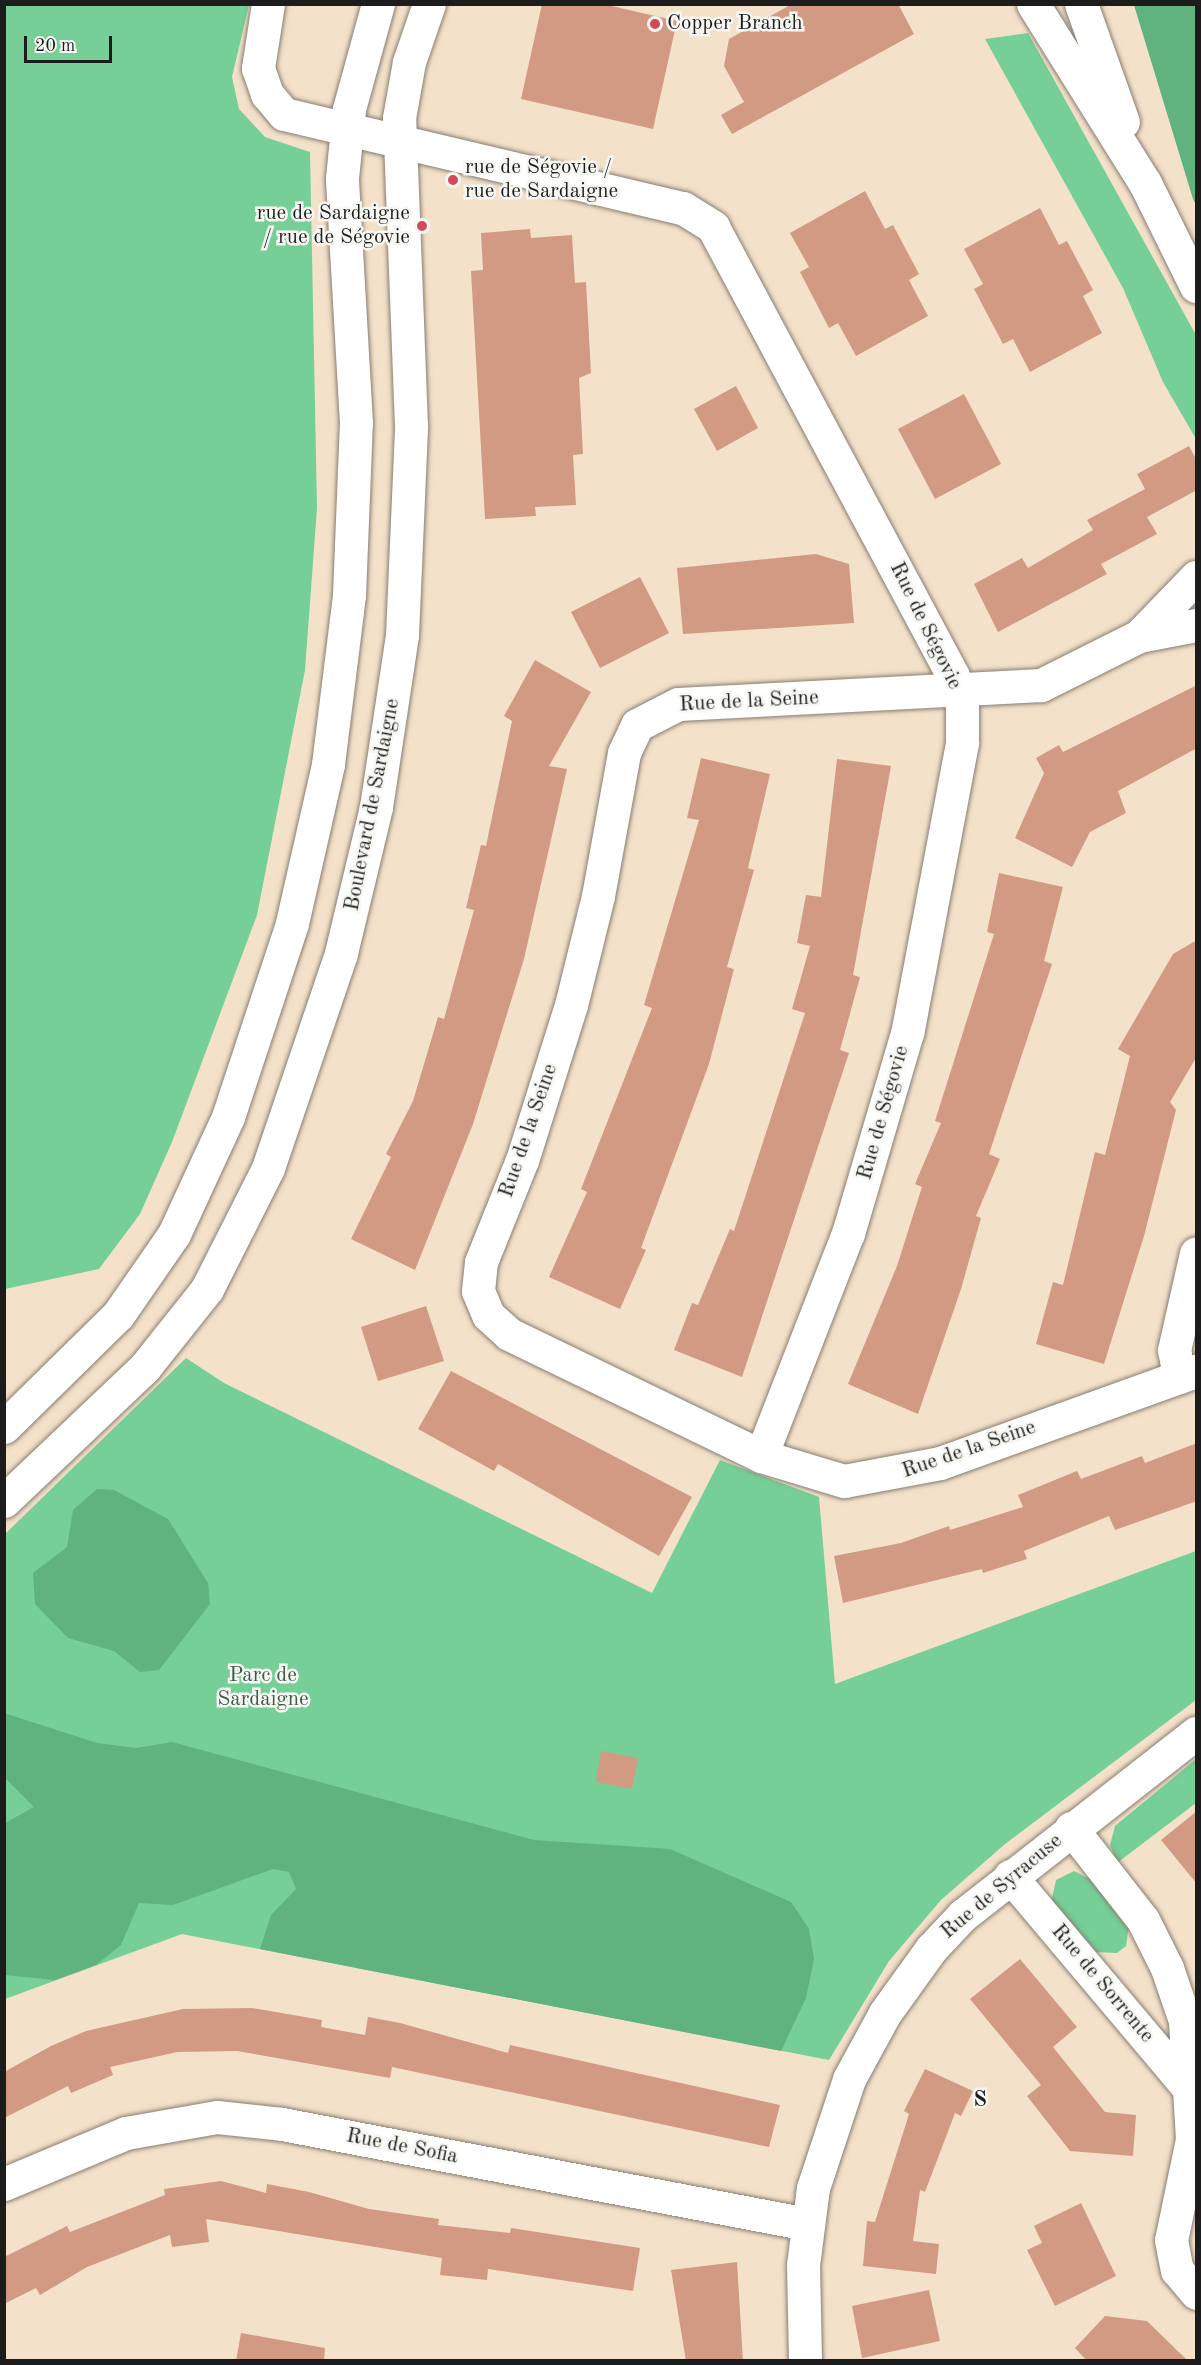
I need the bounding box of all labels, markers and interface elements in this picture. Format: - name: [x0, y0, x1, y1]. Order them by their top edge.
- place label: Copper Branch: [667, 11, 803, 37]
- marker: Copper Branch: [648, 17, 662, 31]
- scale bar: [27, 24, 116, 62]
- text: 20 m: [35, 37, 75, 55]
- place label: rue de Ségovie / rue de Sardaigne: [465, 155, 618, 205]
- marker: rue de Ségovie / rue de Sardaigne: [446, 173, 460, 187]
- place label: rue de Sardaigne / rue de Ségovie: [257, 201, 410, 251]
- marker: rue de Sardaigne / rue de Ségovie: [415, 219, 429, 233]
- street label: Rue de Ségovie: [883, 558, 967, 694]
- street label: Rue de la Seine: [679, 686, 819, 718]
- street label: Boulevard de Sardaigne: [340, 697, 406, 913]
- street label: Rue de Ségovie: [853, 1043, 915, 1183]
- street label: Rue de la Seine: [494, 1061, 564, 1201]
- street label: Rue de la Seine: [899, 1415, 1039, 1485]
- park label: Parc de Sardaigne: [217, 1663, 309, 1713]
- street label: Rue de Syracuse: [936, 1829, 1068, 1945]
- street label: Rue de Sorrente: [1045, 1920, 1159, 2048]
- district label: S: [973, 2088, 987, 2114]
- street label: Rue de Sofia: [344, 2124, 460, 2170]

